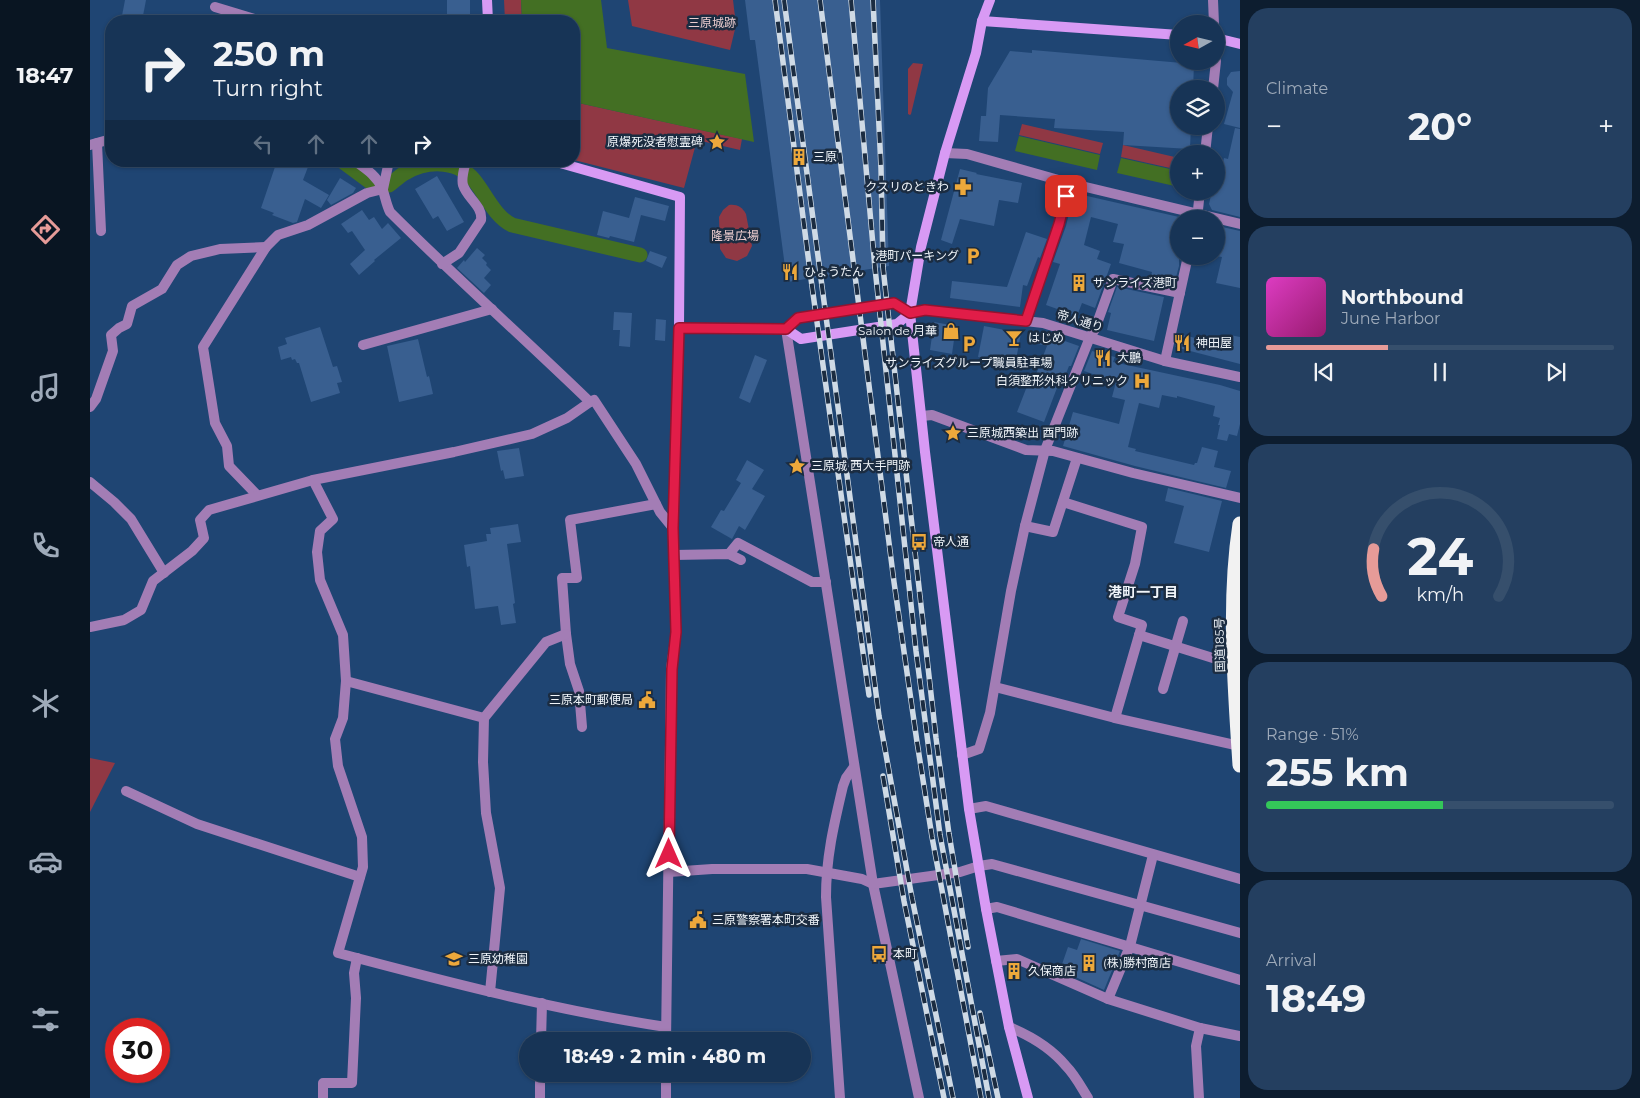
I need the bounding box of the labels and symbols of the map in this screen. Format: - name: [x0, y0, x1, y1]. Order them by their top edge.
- park label: 三原城跡: [688, 15, 736, 30]
- north arrow: [1170, 15, 1225, 70]
- place icon: 原爆死没者慰霊碑: [707, 132, 727, 152]
- place label: 原爆死没者慰霊碑: [607, 134, 703, 149]
- building icon: 三原: [789, 147, 809, 167]
- place label: 三原: [813, 149, 837, 164]
- pin: [1045, 175, 1087, 217]
- pharmacy icon: クスリのときわ: [953, 177, 973, 197]
- place label: クスリのときわ: [865, 179, 949, 194]
- park label: 隆景広場: [711, 228, 759, 243]
- parking icon: 港町パーキング: [963, 246, 983, 266]
- place label: 港町パーキング: [875, 248, 959, 263]
- restaurant icon: ひょうたん: [780, 262, 800, 282]
- place label: ひょうたん: [804, 264, 864, 279]
- building icon: サンライズ港町: [1069, 273, 1089, 293]
- place label: サンライズ港町: [1093, 275, 1177, 290]
- street label: 帝人通り: [1055, 306, 1105, 335]
- shop icon: Salon de 月華: [941, 321, 961, 341]
- place label: Salon de 月華: [858, 323, 937, 338]
- bar icon: はじめ: [1004, 328, 1024, 348]
- place label: はじめ: [1028, 330, 1064, 345]
- restaurant icon: 神田屋: [1172, 333, 1192, 353]
- parking icon: サンライズグループ職員駐車場: [959, 334, 979, 354]
- place label: 神田屋: [1196, 335, 1232, 350]
- restaurant icon: 大鵬: [1093, 348, 1113, 368]
- place label: 大鵬: [1117, 350, 1141, 365]
- place label: サンライズグループ職員駐車場: [886, 355, 1052, 370]
- hospital icon: 白須整形外科クリニック: [1132, 371, 1152, 391]
- place label: 白須整形外科クリニック: [996, 373, 1128, 388]
- place icon: 三原城西築出 酉門跡: [943, 423, 963, 443]
- place label: 三原城西築出 酉門跡: [967, 425, 1078, 440]
- place icon: 三原城 西大手門跡: [787, 456, 807, 476]
- place label: 三原城 西大手門跡: [811, 458, 910, 473]
- bus stop icon: 帝人通: [909, 532, 929, 552]
- place label: 帝人通: [933, 534, 969, 549]
- district label: 港町一丁目: [1108, 583, 1178, 601]
- street label: 国道185号: [1212, 617, 1227, 673]
- public building icon: 三原本町郵便局: [637, 690, 657, 710]
- place label: 三原本町郵便局: [549, 692, 633, 707]
- position arrow: [642, 827, 694, 879]
- public building icon: 三原警察署本町交番: [688, 910, 708, 930]
- place label: 三原警察署本町交番: [712, 912, 820, 927]
- bus stop icon: 本町: [869, 944, 889, 964]
- place label: 本町: [893, 946, 917, 961]
- school or university icon: 三原幼稚園: [444, 949, 464, 969]
- place label: 三原幼稚園: [468, 951, 528, 966]
- building icon: (株)勝村商店: [1079, 953, 1099, 973]
- place label: (株)勝村商店: [1103, 955, 1171, 970]
- building icon: 久保商店: [1004, 961, 1024, 981]
- place label: 久保商店: [1028, 963, 1076, 978]
- speed limit sign: 30: [105, 1018, 170, 1083]

